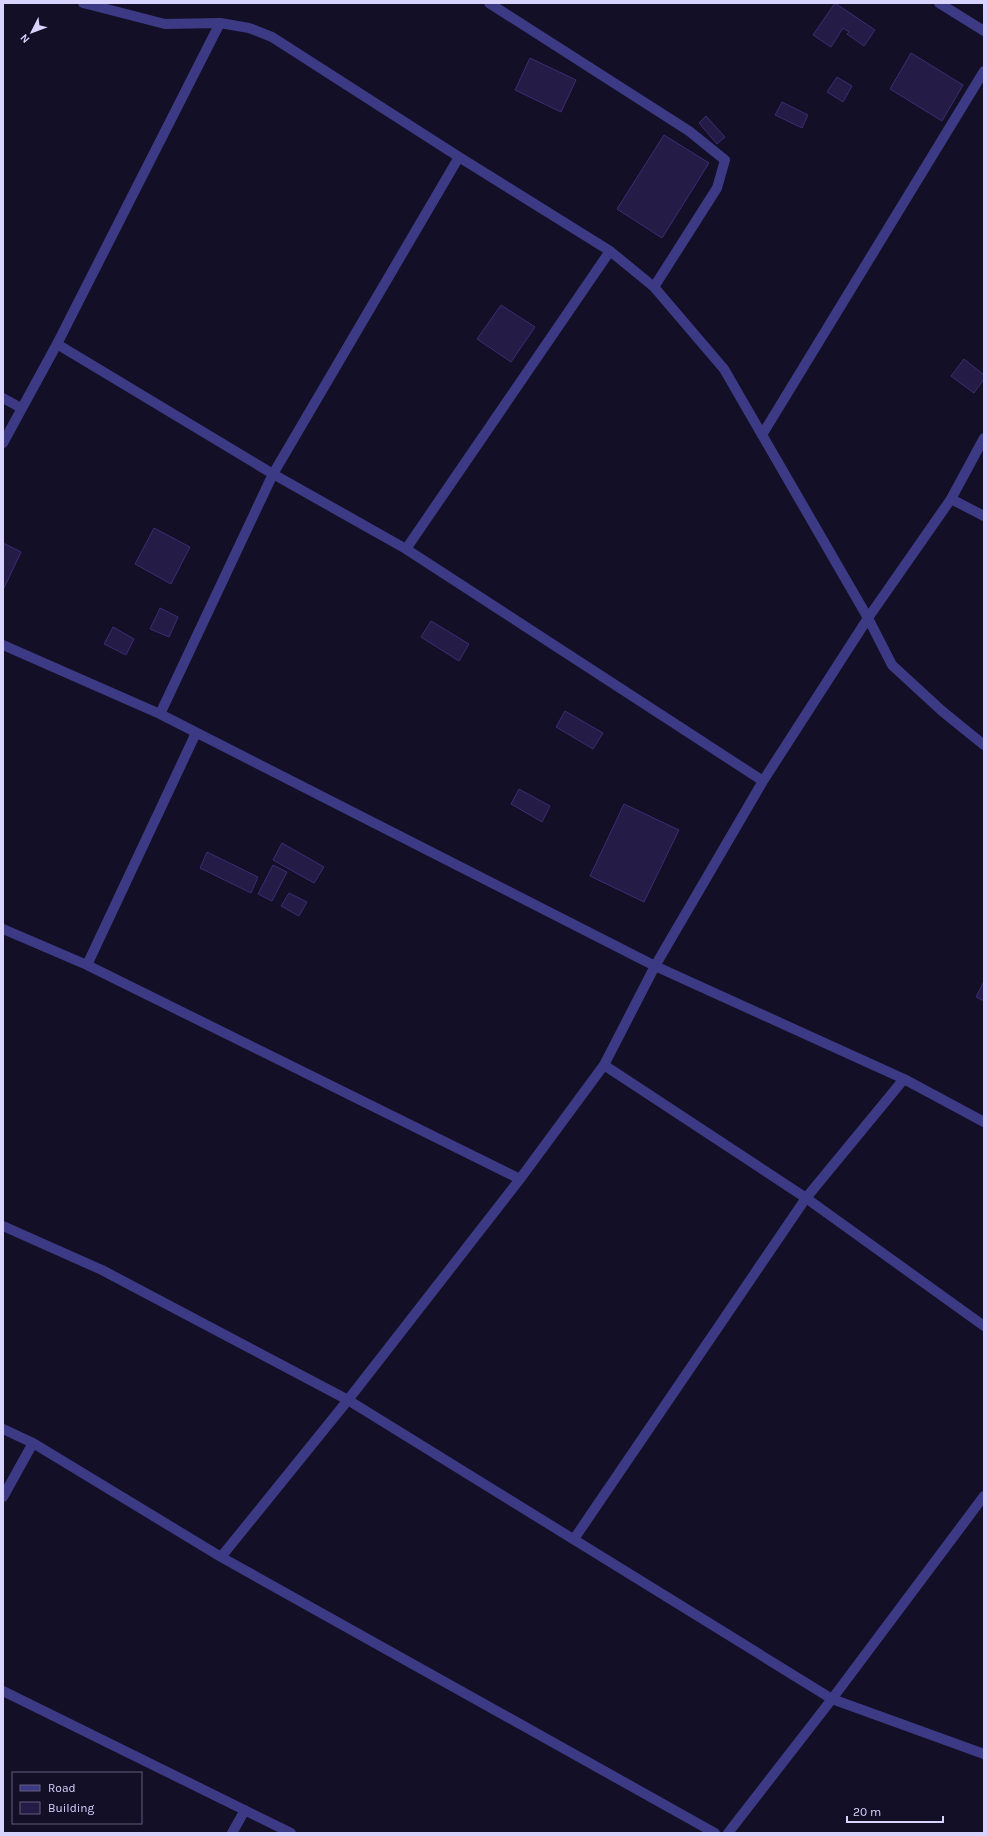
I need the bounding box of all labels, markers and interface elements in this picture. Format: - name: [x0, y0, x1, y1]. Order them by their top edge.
- north arrow: [12, 12, 52, 52]
- text: N: [17, 31, 32, 46]
- legend: [12, 1772, 142, 1824]
- text: Road: [48, 1781, 76, 1795]
- scale bar: [847, 1798, 943, 1824]
- text: Building: [48, 1801, 95, 1815]
- text: 20 m: [853, 1805, 881, 1819]

